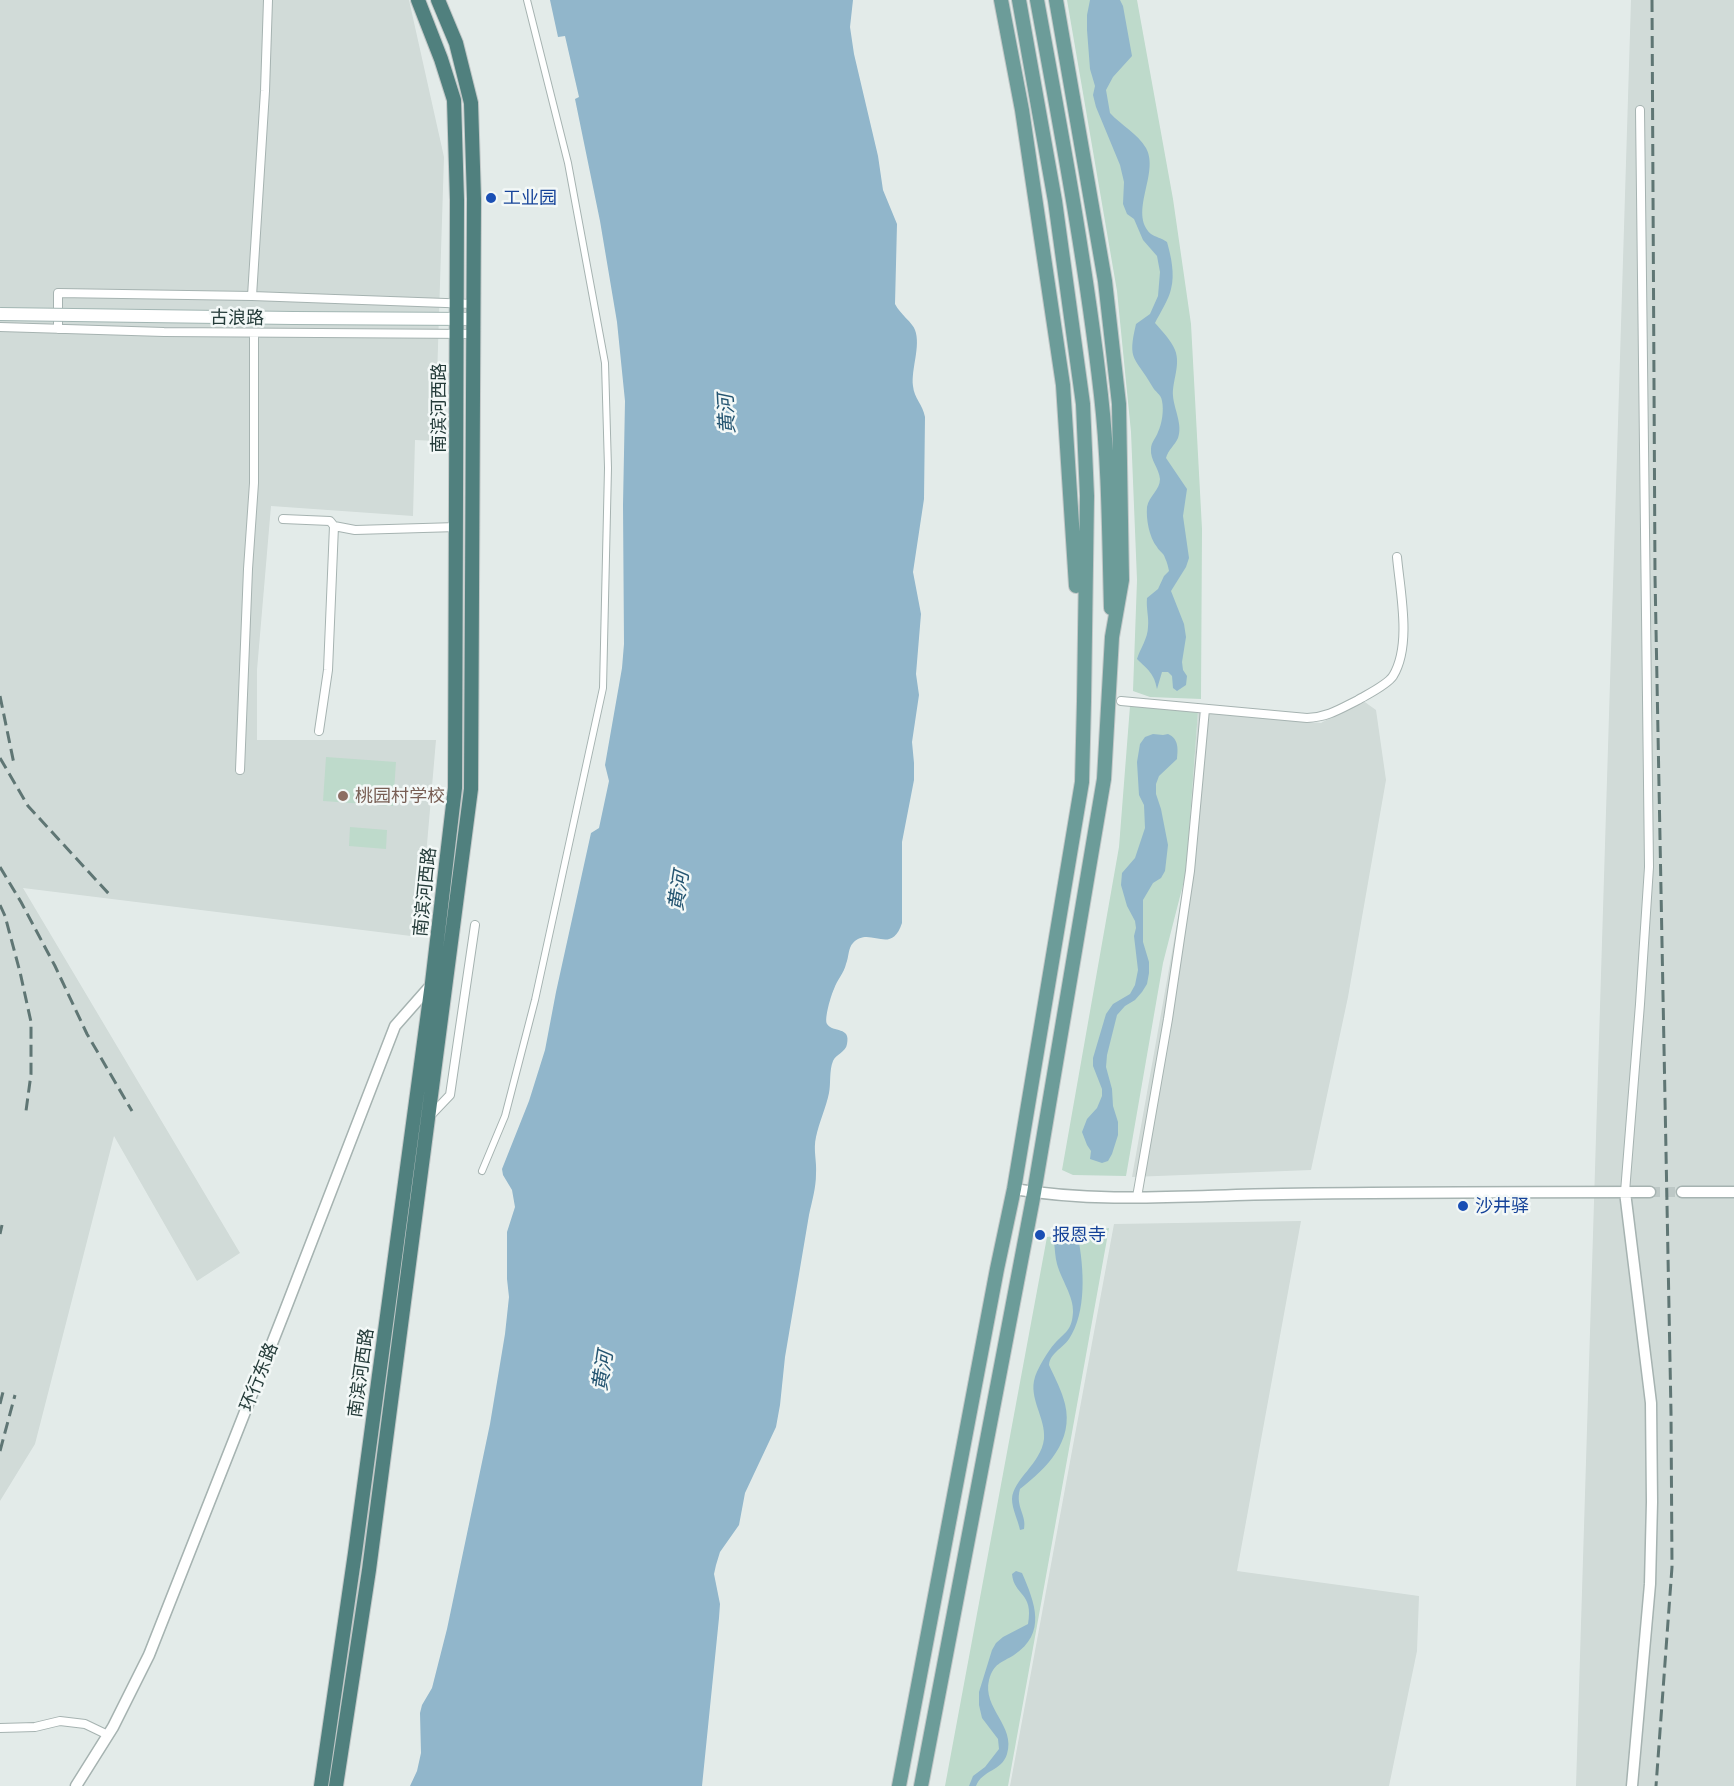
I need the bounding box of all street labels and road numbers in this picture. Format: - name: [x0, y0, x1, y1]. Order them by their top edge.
- street label: 古浪路: [210, 307, 264, 329]
- street label: 南滨河西路: [428, 363, 450, 453]
- street label: 南滨河西路: [410, 846, 440, 938]
- street label: 南滨河西路: [344, 1327, 378, 1419]
- street label: 环行东路: [236, 1340, 282, 1414]

